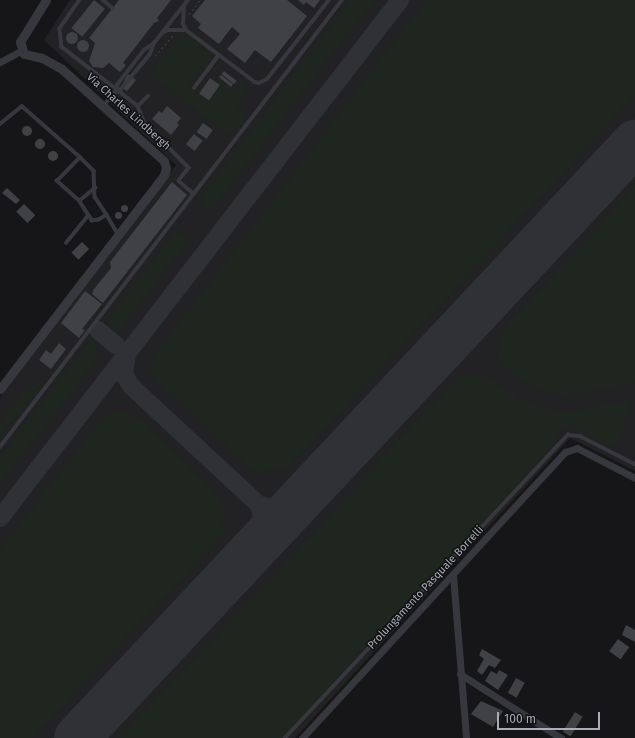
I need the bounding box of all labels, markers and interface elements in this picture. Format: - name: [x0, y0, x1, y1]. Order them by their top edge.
- street label: Via Charles Lindbergh: [83, 71, 173, 153]
- street label: Prolungamento Pasquale Borrelli: [365, 524, 487, 652]
- scale bar: [499, 704, 602, 730]
- text: 100 m: [504, 712, 536, 726]

